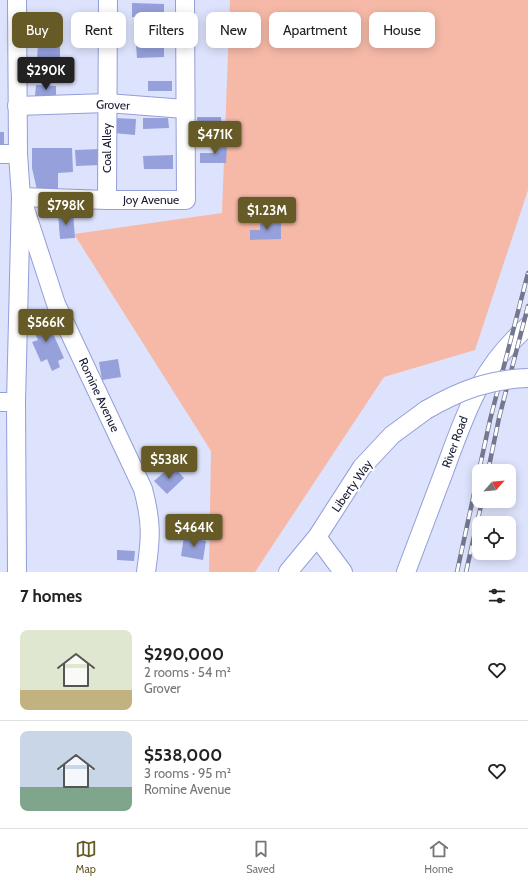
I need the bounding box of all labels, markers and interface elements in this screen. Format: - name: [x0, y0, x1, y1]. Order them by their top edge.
- chip: Buy: [12, 12, 63, 48]
- chip: Rent: [71, 12, 126, 48]
- chip: Filters: [134, 12, 198, 48]
- chip: New: [206, 12, 261, 48]
- chip: Apartment: [269, 12, 361, 48]
- chip: House: [369, 12, 435, 48]
- pin: $290K: [18, 57, 74, 91]
- text: $290K: [26, 62, 66, 78]
- street label: Grover: [96, 96, 130, 113]
- pin: $471K: [187, 121, 243, 155]
- street label: Coal Alley: [99, 123, 114, 173]
- text: $471K: [197, 126, 233, 142]
- pin: $798K: [38, 192, 94, 226]
- street label: Joy Avenue: [122, 192, 179, 207]
- text: $798K: [47, 197, 85, 213]
- pin: $1.23M: [234, 197, 300, 231]
- text: $1.23M: [247, 202, 287, 218]
- pin: $566K: [18, 309, 74, 343]
- text: $566K: [27, 314, 65, 330]
- street label: Romine Avenue: [76, 355, 123, 434]
- street label: River Road: [438, 414, 471, 470]
- pin: $538K: [141, 446, 197, 480]
- text: $538K: [150, 451, 188, 467]
- street label: Liberty Way: [328, 457, 375, 515]
- north arrow: [472, 464, 516, 508]
- map controls: [472, 464, 516, 560]
- pin: $464K: [166, 514, 222, 548]
- button: locate: [472, 516, 516, 560]
- text: $464K: [174, 519, 214, 535]
- icon: filters: [486, 585, 508, 607]
- text: 7 homes: [20, 586, 82, 606]
- text: $290,000: [144, 644, 224, 664]
- icon: home: [52, 646, 100, 694]
- icon: heart: [486, 659, 508, 681]
- text: 2 rooms · 54 m²: [144, 664, 231, 680]
- text: Grover: [144, 680, 181, 696]
- text: $538,000: [144, 745, 222, 765]
- icon: home: [52, 747, 100, 795]
- icon: heart: [486, 760, 508, 782]
- text: 3 rooms · 95 m²: [144, 765, 231, 781]
- text: Romine Avenue: [144, 781, 231, 797]
- tab: Map: [75, 838, 97, 876]
- tab: Saved: [246, 838, 275, 876]
- tab: Home: [424, 838, 453, 876]

